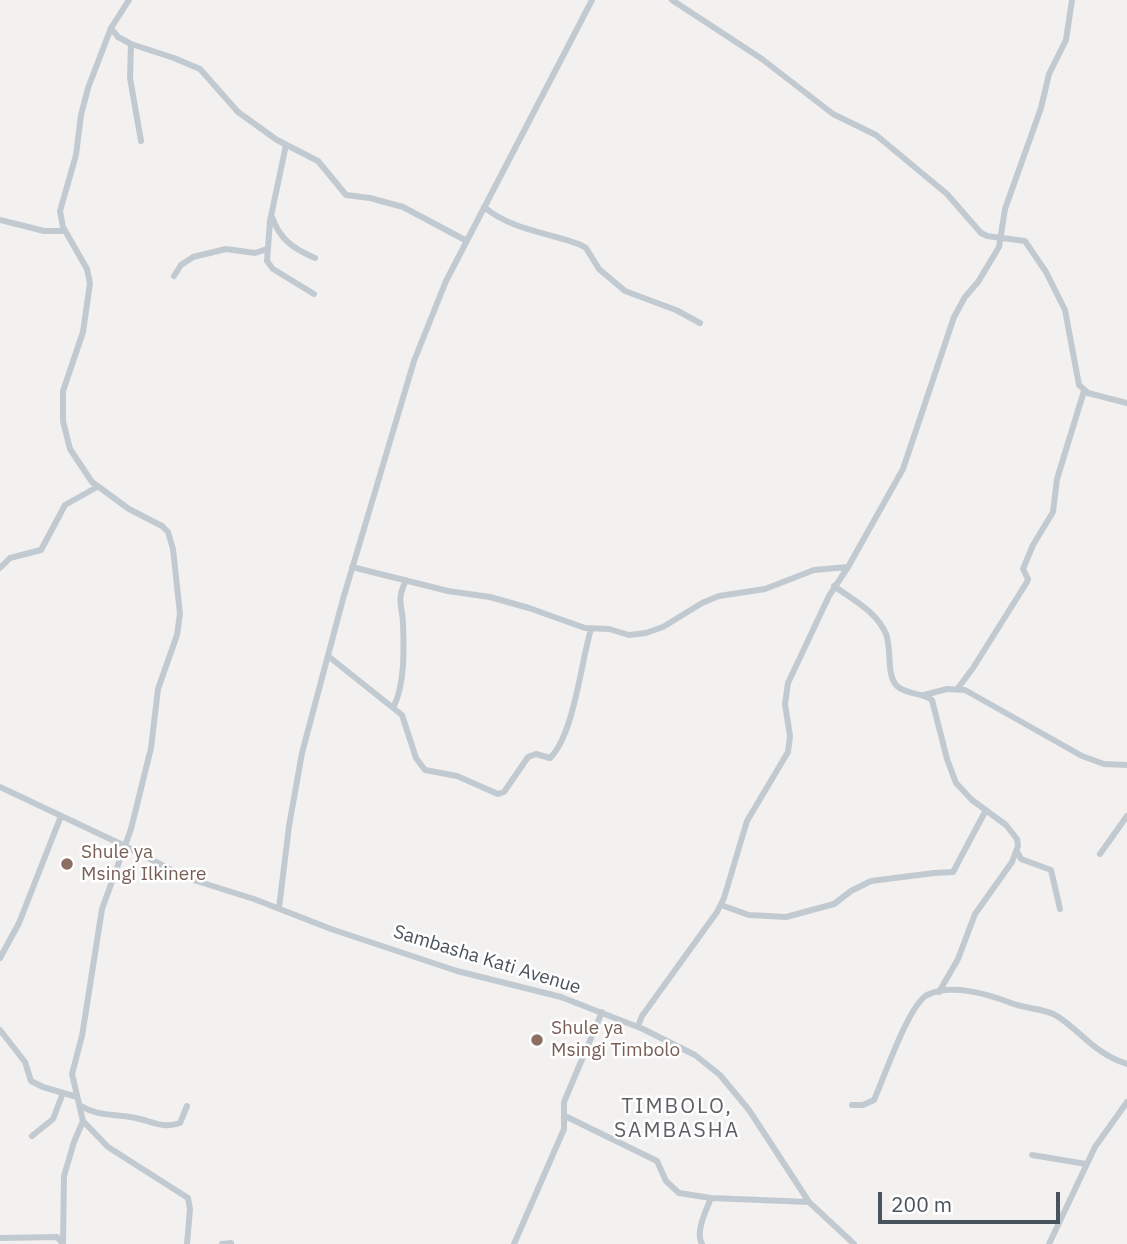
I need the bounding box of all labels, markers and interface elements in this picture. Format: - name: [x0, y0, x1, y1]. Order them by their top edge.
- place label: Shule ya Msingi Ilkinere: [81, 842, 207, 886]
- marker: Shule ya Msingi Ilkinere: [59, 856, 75, 872]
- street label: Sambasha Kati Avenue: [390, 921, 584, 999]
- place label: Shule ya Msingi Timbolo: [551, 1018, 680, 1062]
- marker: Shule ya Msingi Timbolo: [529, 1032, 545, 1048]
- district label: TIMBOLO, SAMBASHA: [615, 1094, 739, 1144]
- scale bar: [882, 1178, 1064, 1222]
- text: 200 m: [891, 1190, 952, 1218]

